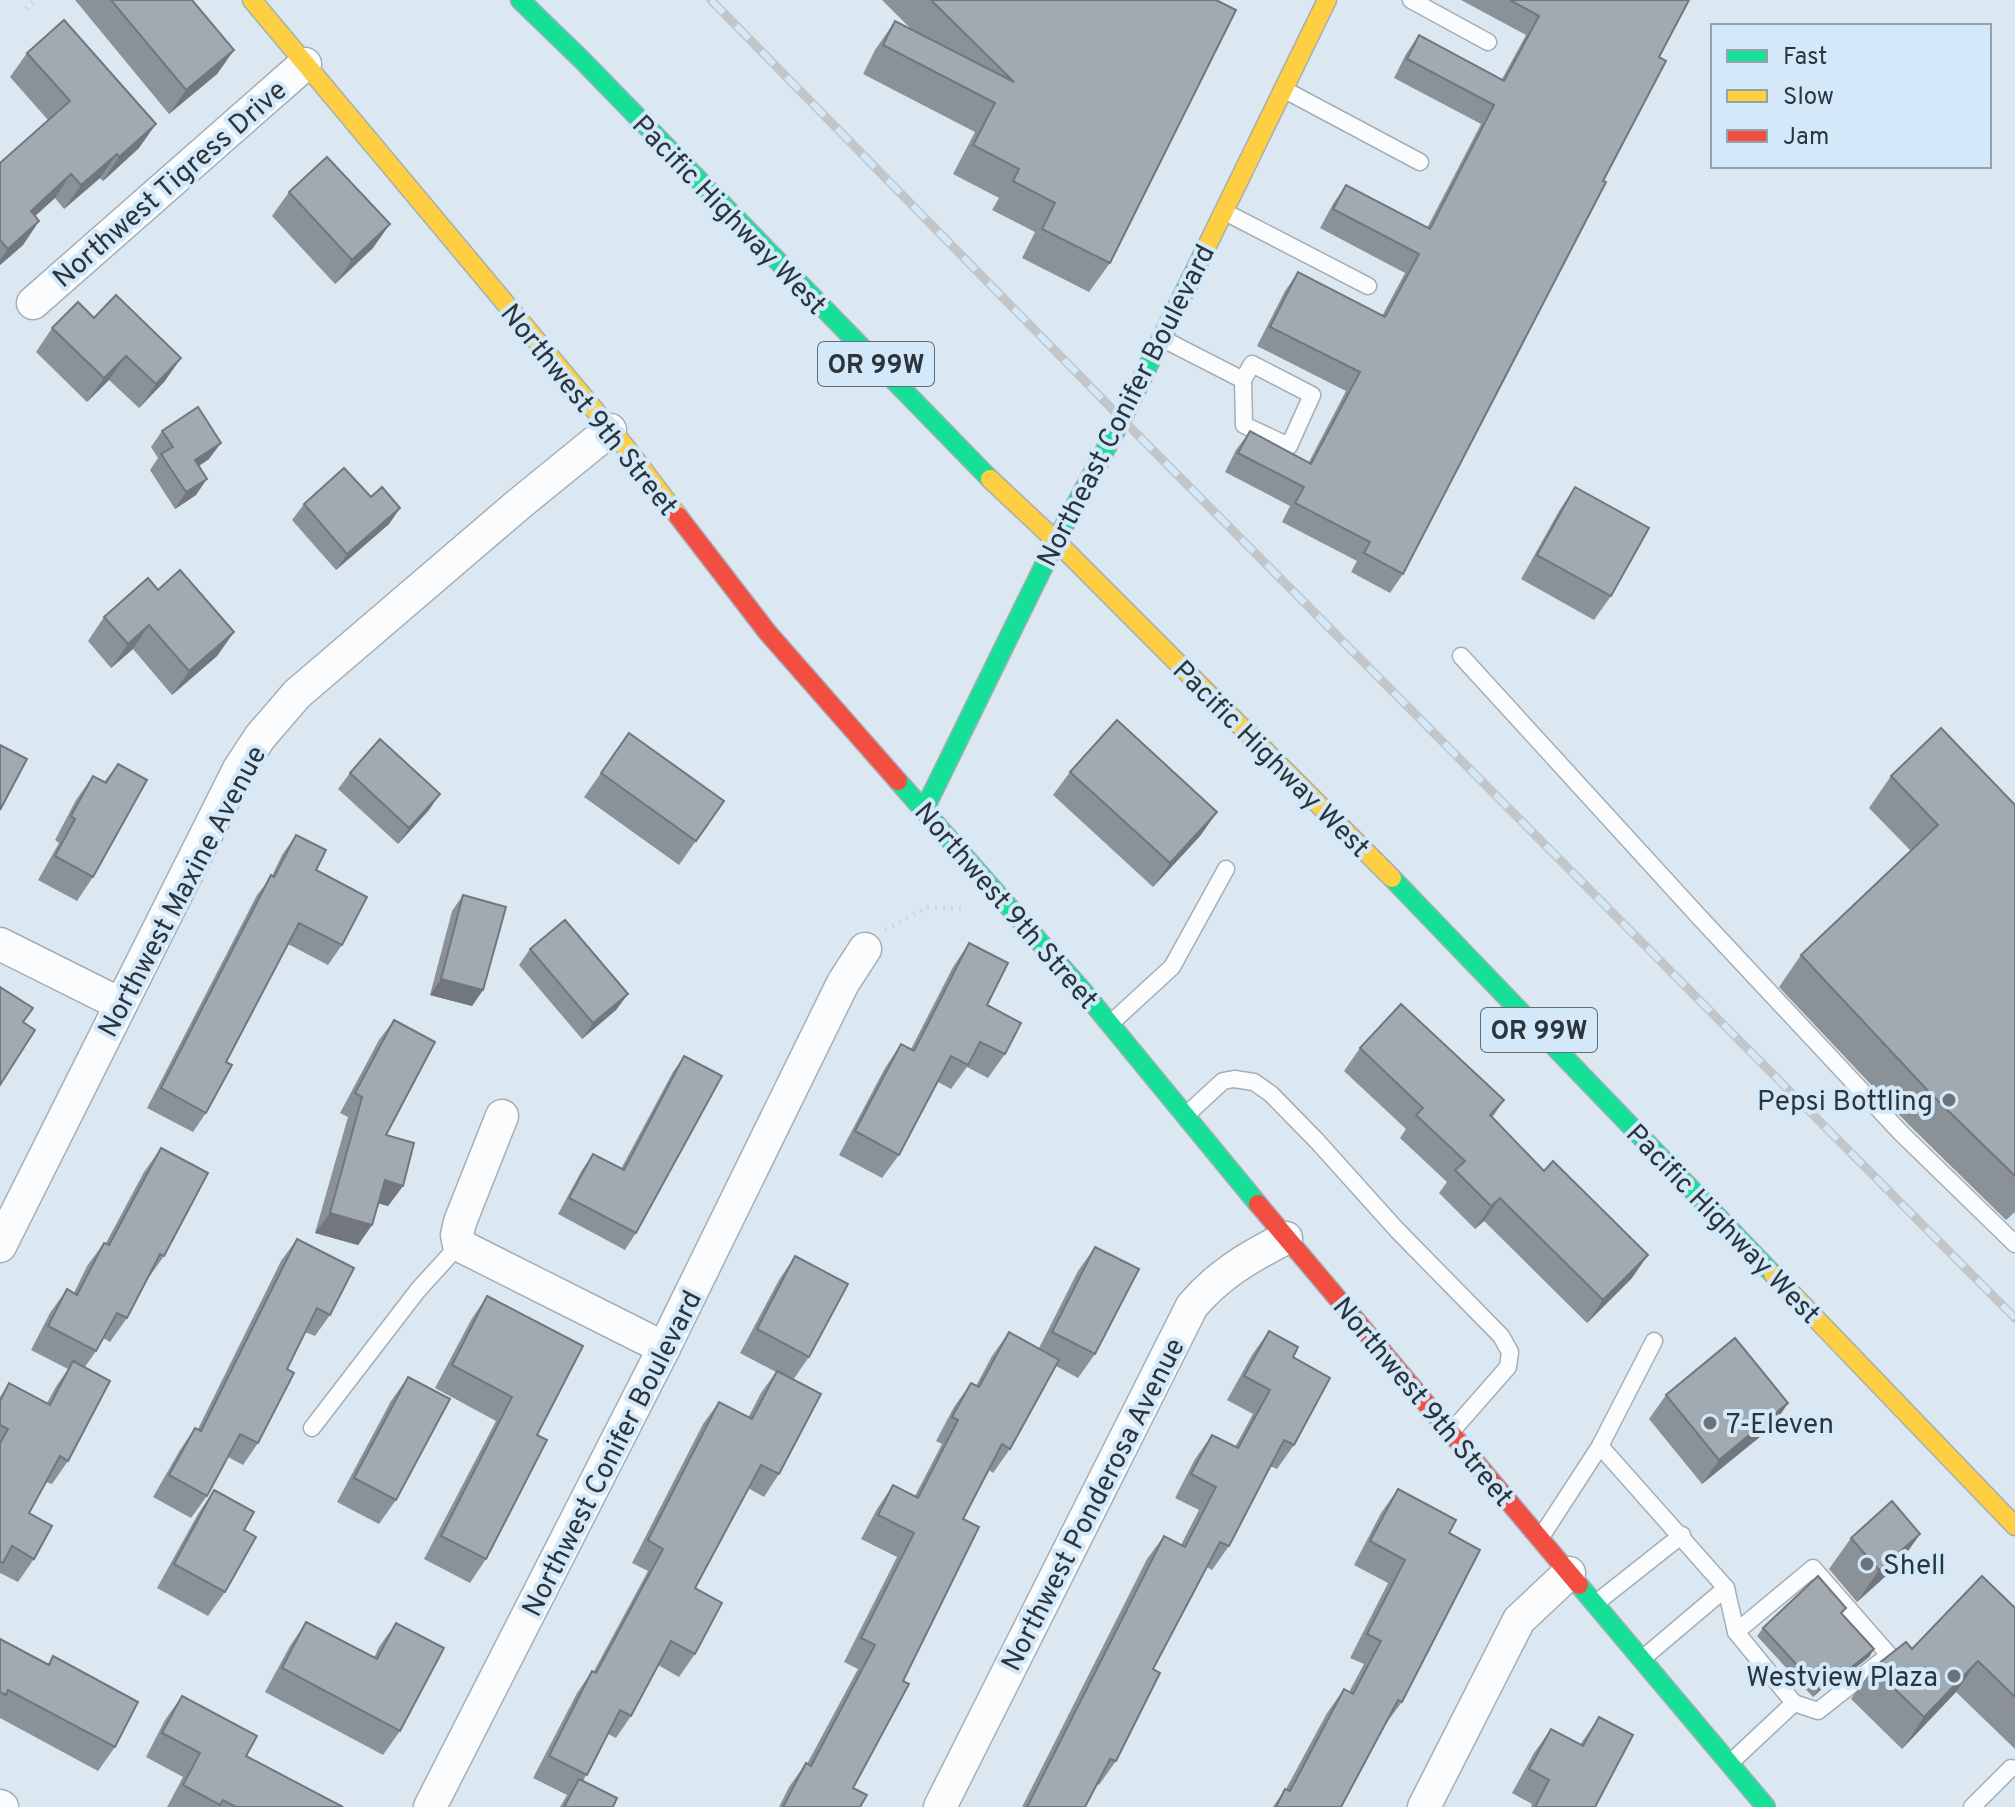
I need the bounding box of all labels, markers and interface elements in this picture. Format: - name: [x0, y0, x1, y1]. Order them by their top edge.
- legend: [1711, 24, 1991, 168]
- text: Fast: [1783, 43, 1827, 73]
- street label: Northwest Tigress Drive: [46, 74, 296, 297]
- text: Slow: [1783, 83, 1834, 113]
- street label: Pacific Highway West: [623, 108, 833, 324]
- text: Jam: [1783, 123, 1829, 153]
- street label: Northeast Conifer Boulevard: [1031, 239, 1225, 574]
- street label: Northwest 9th Street: [491, 297, 684, 524]
- road number: OR 99W: [818, 342, 934, 386]
- street label: Pacific Highway West: [1164, 654, 1376, 866]
- street label: Northwest Maxine Avenue: [91, 740, 276, 1045]
- street label: Northwest 9th Street: [905, 796, 1105, 1018]
- road number: OR 99W: [1481, 1008, 1597, 1052]
- place label: Pepsi Bottling: [1757, 1085, 1933, 1121]
- marker: Pepsi Bottling: [1940, 1091, 1958, 1109]
- street label: Pacific Highway West: [1617, 1117, 1827, 1333]
- street label: Northwest Conifer Boulevard: [516, 1285, 712, 1624]
- street label: Northwest 9th Street: [1323, 1291, 1520, 1515]
- street label: Northwest Ponderosa Avenue: [995, 1333, 1195, 1678]
- place label: 7-Eleven: [1726, 1408, 1834, 1444]
- marker: 7-Eleven: [1701, 1414, 1719, 1432]
- place label: Shell: [1883, 1549, 1946, 1585]
- marker: Shell: [1858, 1555, 1876, 1573]
- place label: Westview Plaza: [1746, 1661, 1938, 1697]
- marker: Westview Plaza: [1945, 1667, 1963, 1685]

